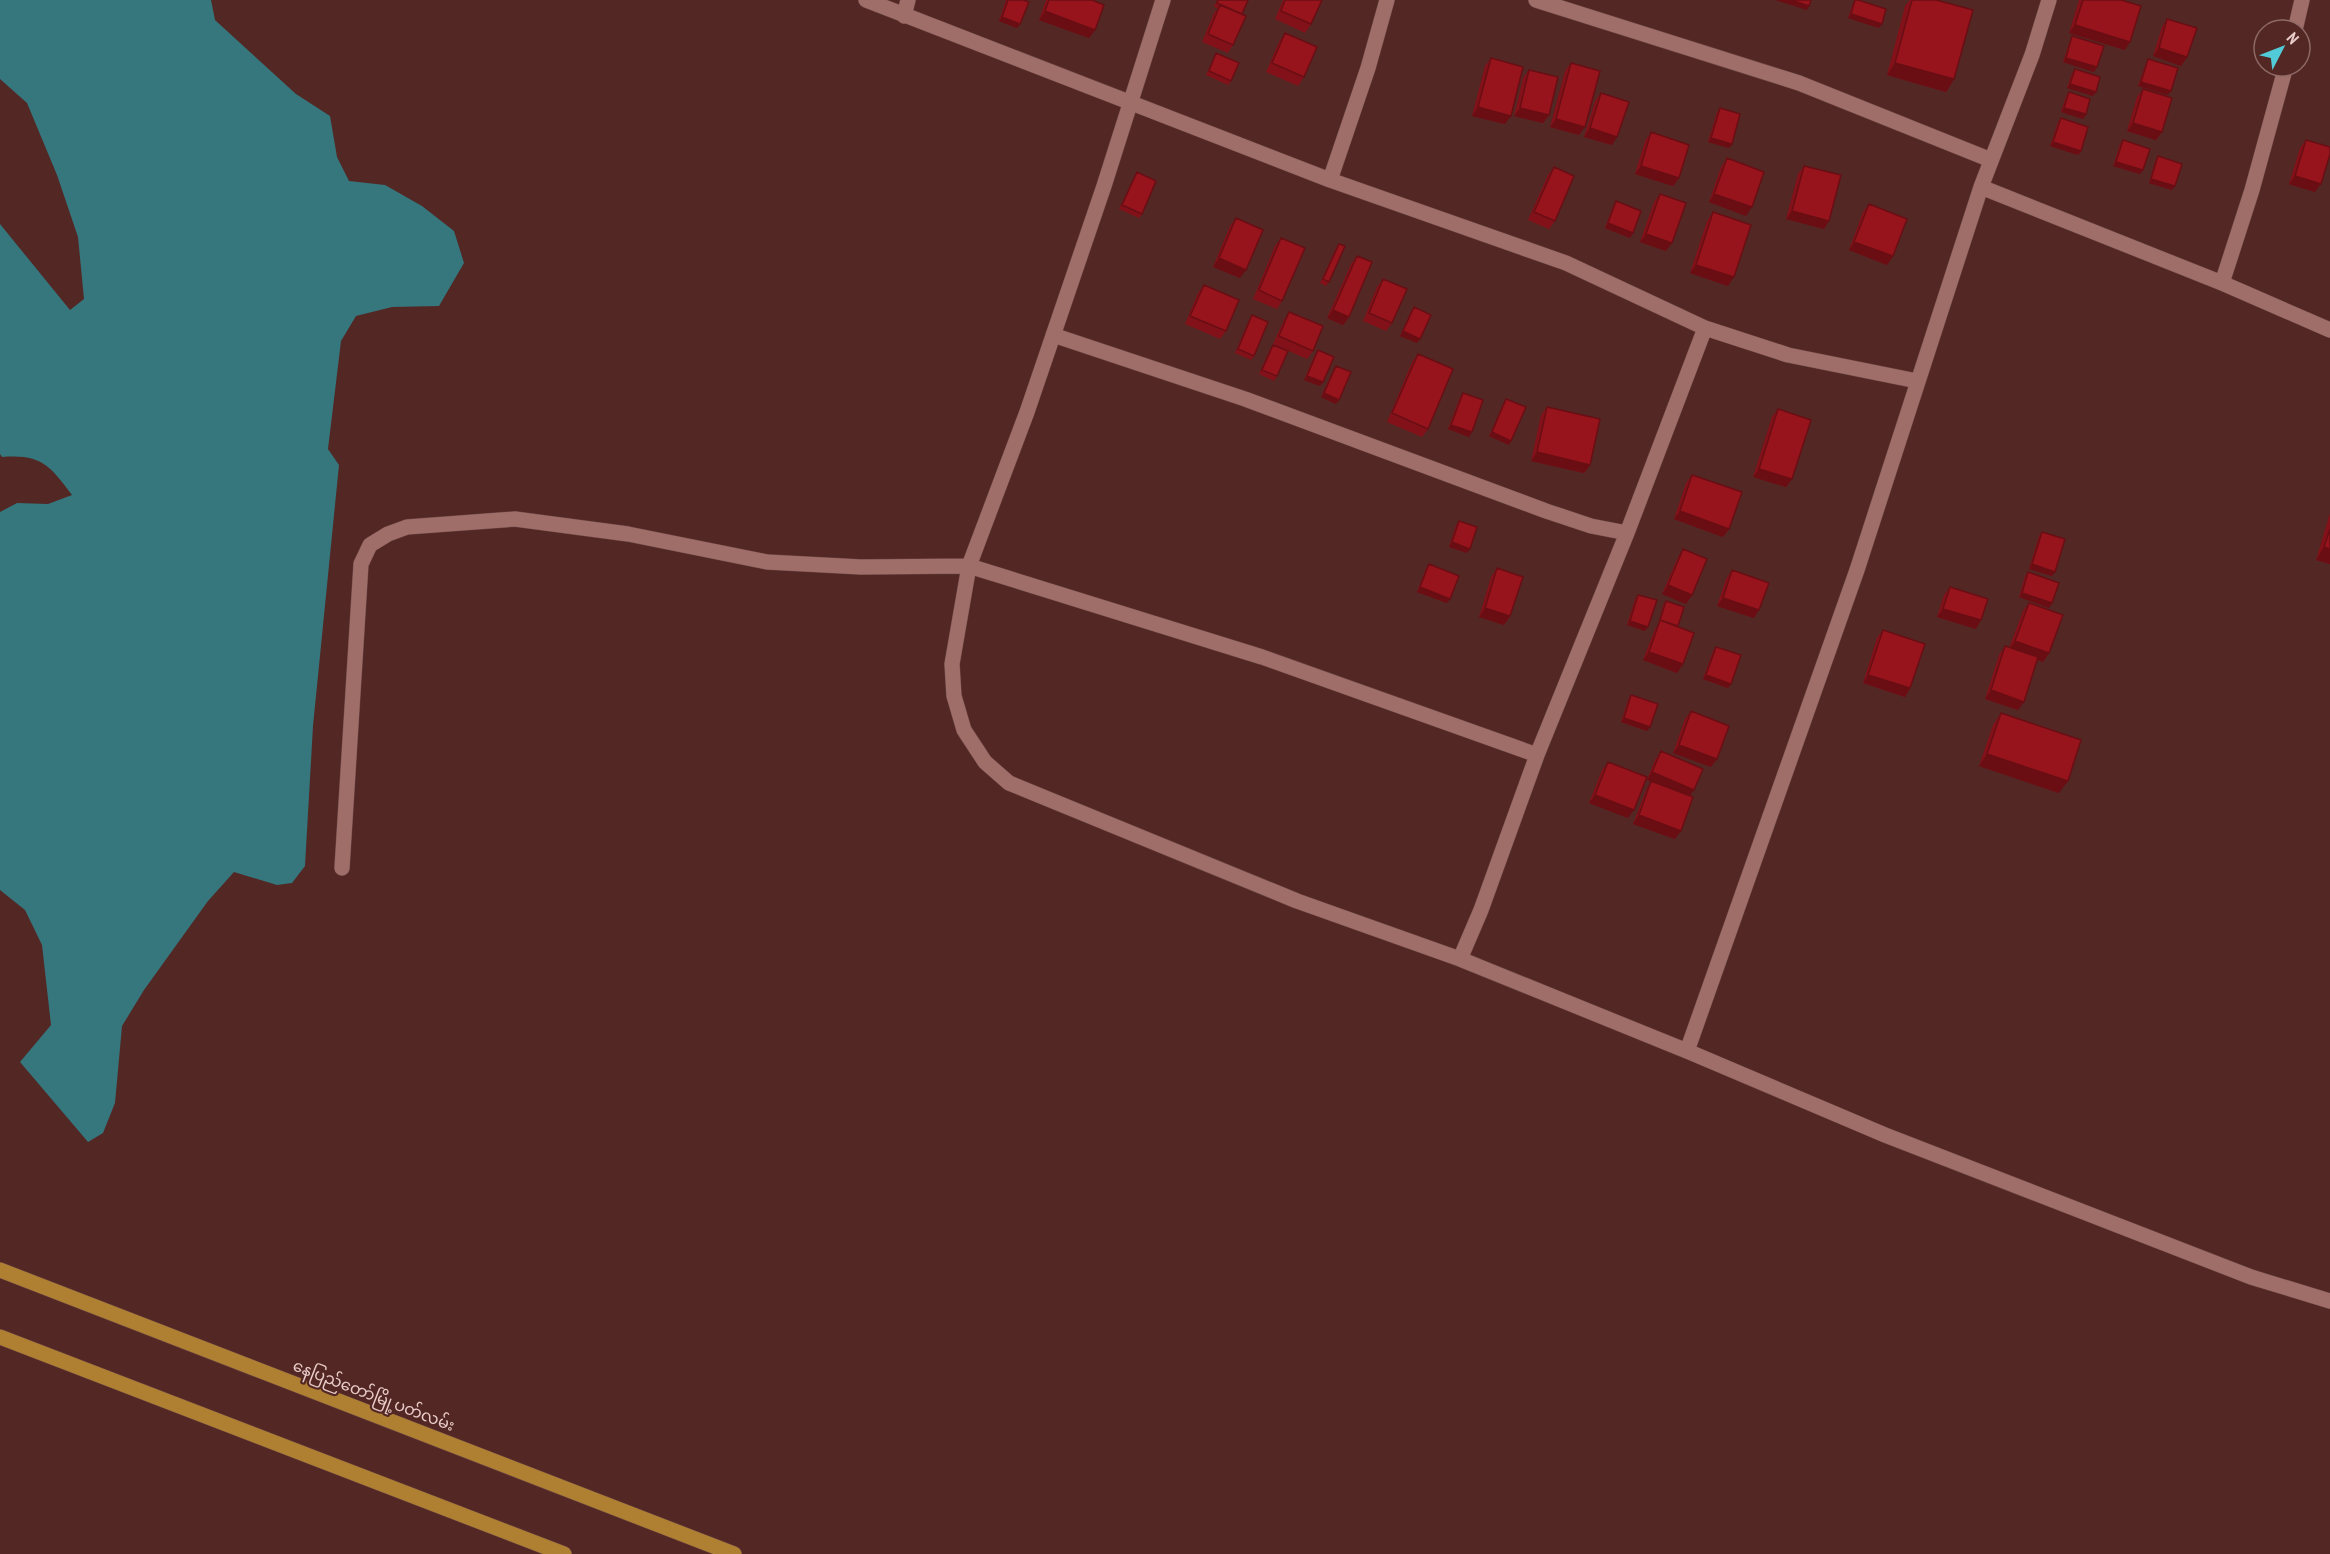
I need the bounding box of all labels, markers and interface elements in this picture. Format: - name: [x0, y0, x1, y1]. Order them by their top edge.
- north arrow: [2252, 18, 2312, 78]
- text: N: [2283, 28, 2303, 48]
- street label: နေပြည်တော်မြို့ပတ်လမ်း: [289, 1354, 458, 1439]

